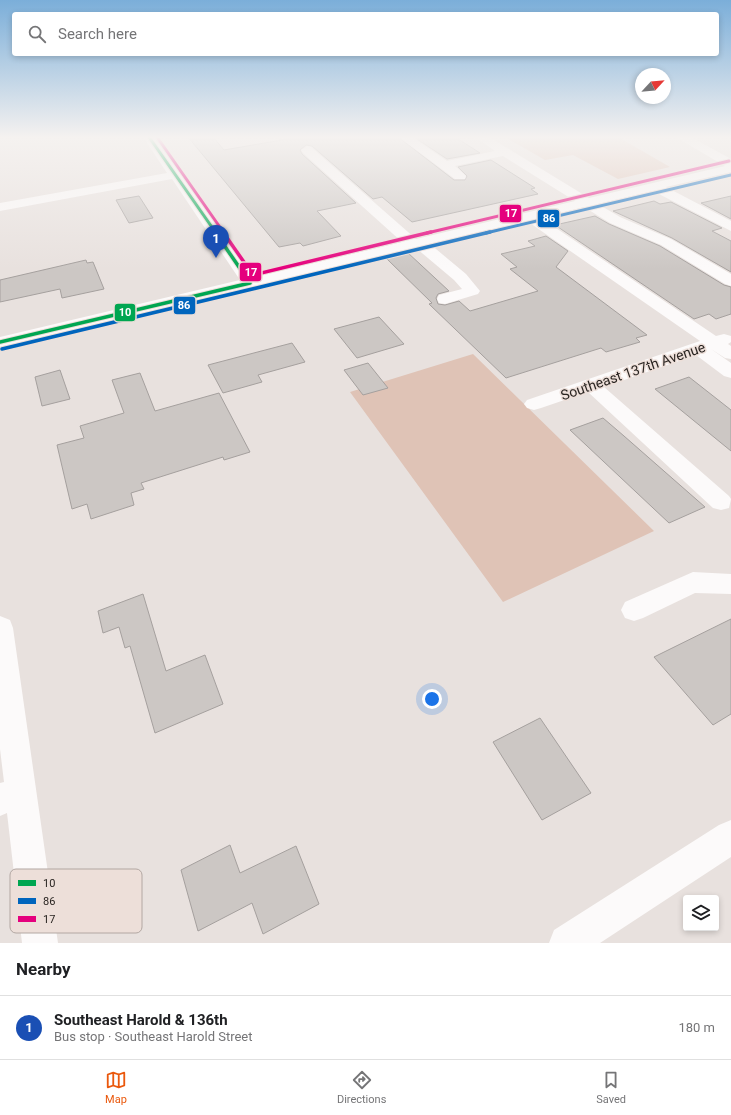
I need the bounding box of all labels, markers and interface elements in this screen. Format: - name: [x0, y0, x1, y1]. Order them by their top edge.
- search box: [12, 12, 719, 56]
- icon: search: [26, 23, 48, 45]
- text: Search here: [58, 25, 137, 43]
- north arrow: [635, 68, 671, 104]
- line badge: 17: [499, 204, 522, 223]
- text: 17: [505, 207, 517, 220]
- line badge: 86: [537, 209, 560, 228]
- text: 86: [543, 212, 555, 225]
- pin: 1: [203, 225, 229, 258]
- line badge: 17: [239, 262, 262, 282]
- text: 17: [245, 266, 257, 279]
- line badge: 86: [173, 296, 196, 315]
- text: 86: [178, 299, 190, 312]
- line badge: 10: [114, 303, 136, 322]
- text: 10: [119, 306, 131, 319]
- street label: Southeast 137th Avenue: [559, 339, 707, 403]
- your location: [422, 689, 442, 709]
- legend: [10, 869, 142, 933]
- text: 10: [43, 877, 55, 890]
- text: 86: [43, 895, 55, 908]
- map controls: [683, 895, 719, 931]
- button: layers: [683, 895, 719, 931]
- text: 17: [43, 913, 55, 926]
- text: Nearby: [16, 959, 71, 979]
- text: Southeast Harold & 136th: [54, 1011, 228, 1029]
- text: 1: [25, 1020, 33, 1035]
- text: 180 m: [678, 1020, 715, 1035]
- text: Bus stop · Southeast Harold Street: [54, 1029, 253, 1044]
- tab: Map: [105, 1069, 127, 1106]
- tab: Directions: [337, 1069, 386, 1106]
- tab: Saved: [596, 1069, 626, 1106]

